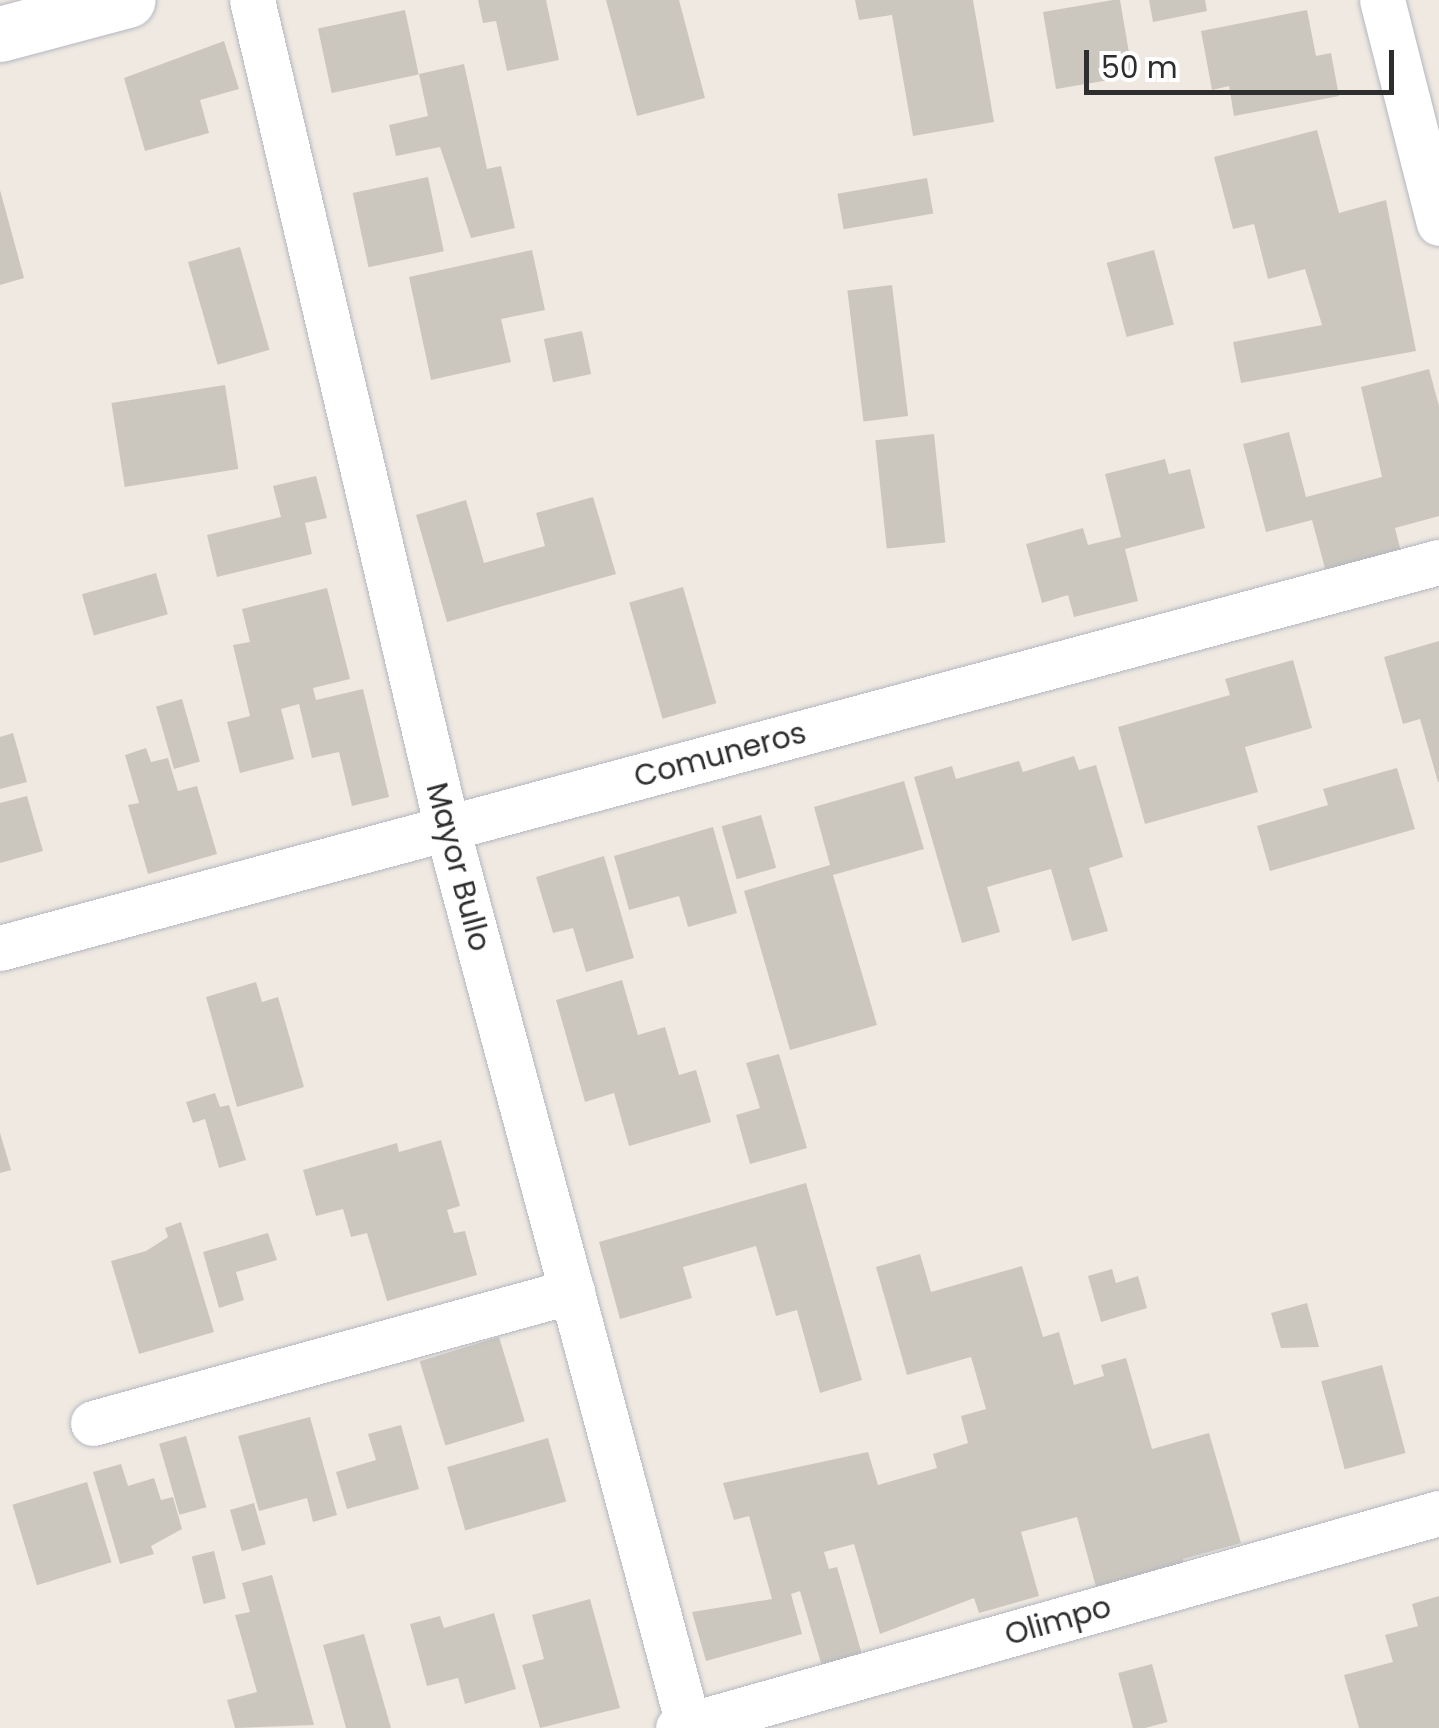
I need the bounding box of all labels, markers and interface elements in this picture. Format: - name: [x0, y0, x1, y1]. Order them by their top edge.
- scale bar: [1089, 30, 1399, 92]
- text: 50 m: [1101, 46, 1178, 89]
- street label: Comuneros: [630, 715, 810, 795]
- street label: Mayor Bullo: [418, 779, 498, 955]
- street label: Olimpo: [1001, 1589, 1115, 1653]

